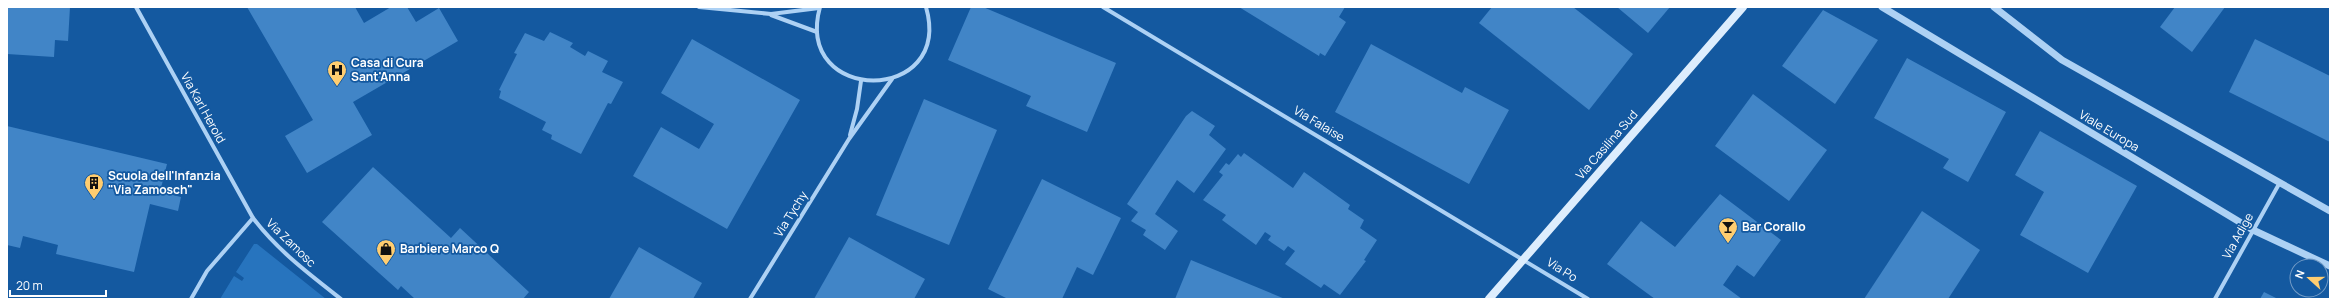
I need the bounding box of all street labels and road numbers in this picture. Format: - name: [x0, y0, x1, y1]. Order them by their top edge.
- street label: Via Karl Herold: [177, 69, 230, 146]
- street label: Via Falaise: [1290, 102, 1348, 146]
- street label: Via Casilina Sud: [1572, 106, 1641, 183]
- street label: Viale Europa: [2076, 106, 2143, 155]
- street label: Via Tychy: [770, 187, 812, 240]
- street label: Via Adige: [2218, 210, 2257, 262]
- street label: Via Zamosc: [263, 215, 320, 271]
- street label: Via Po: [1544, 254, 1581, 286]

